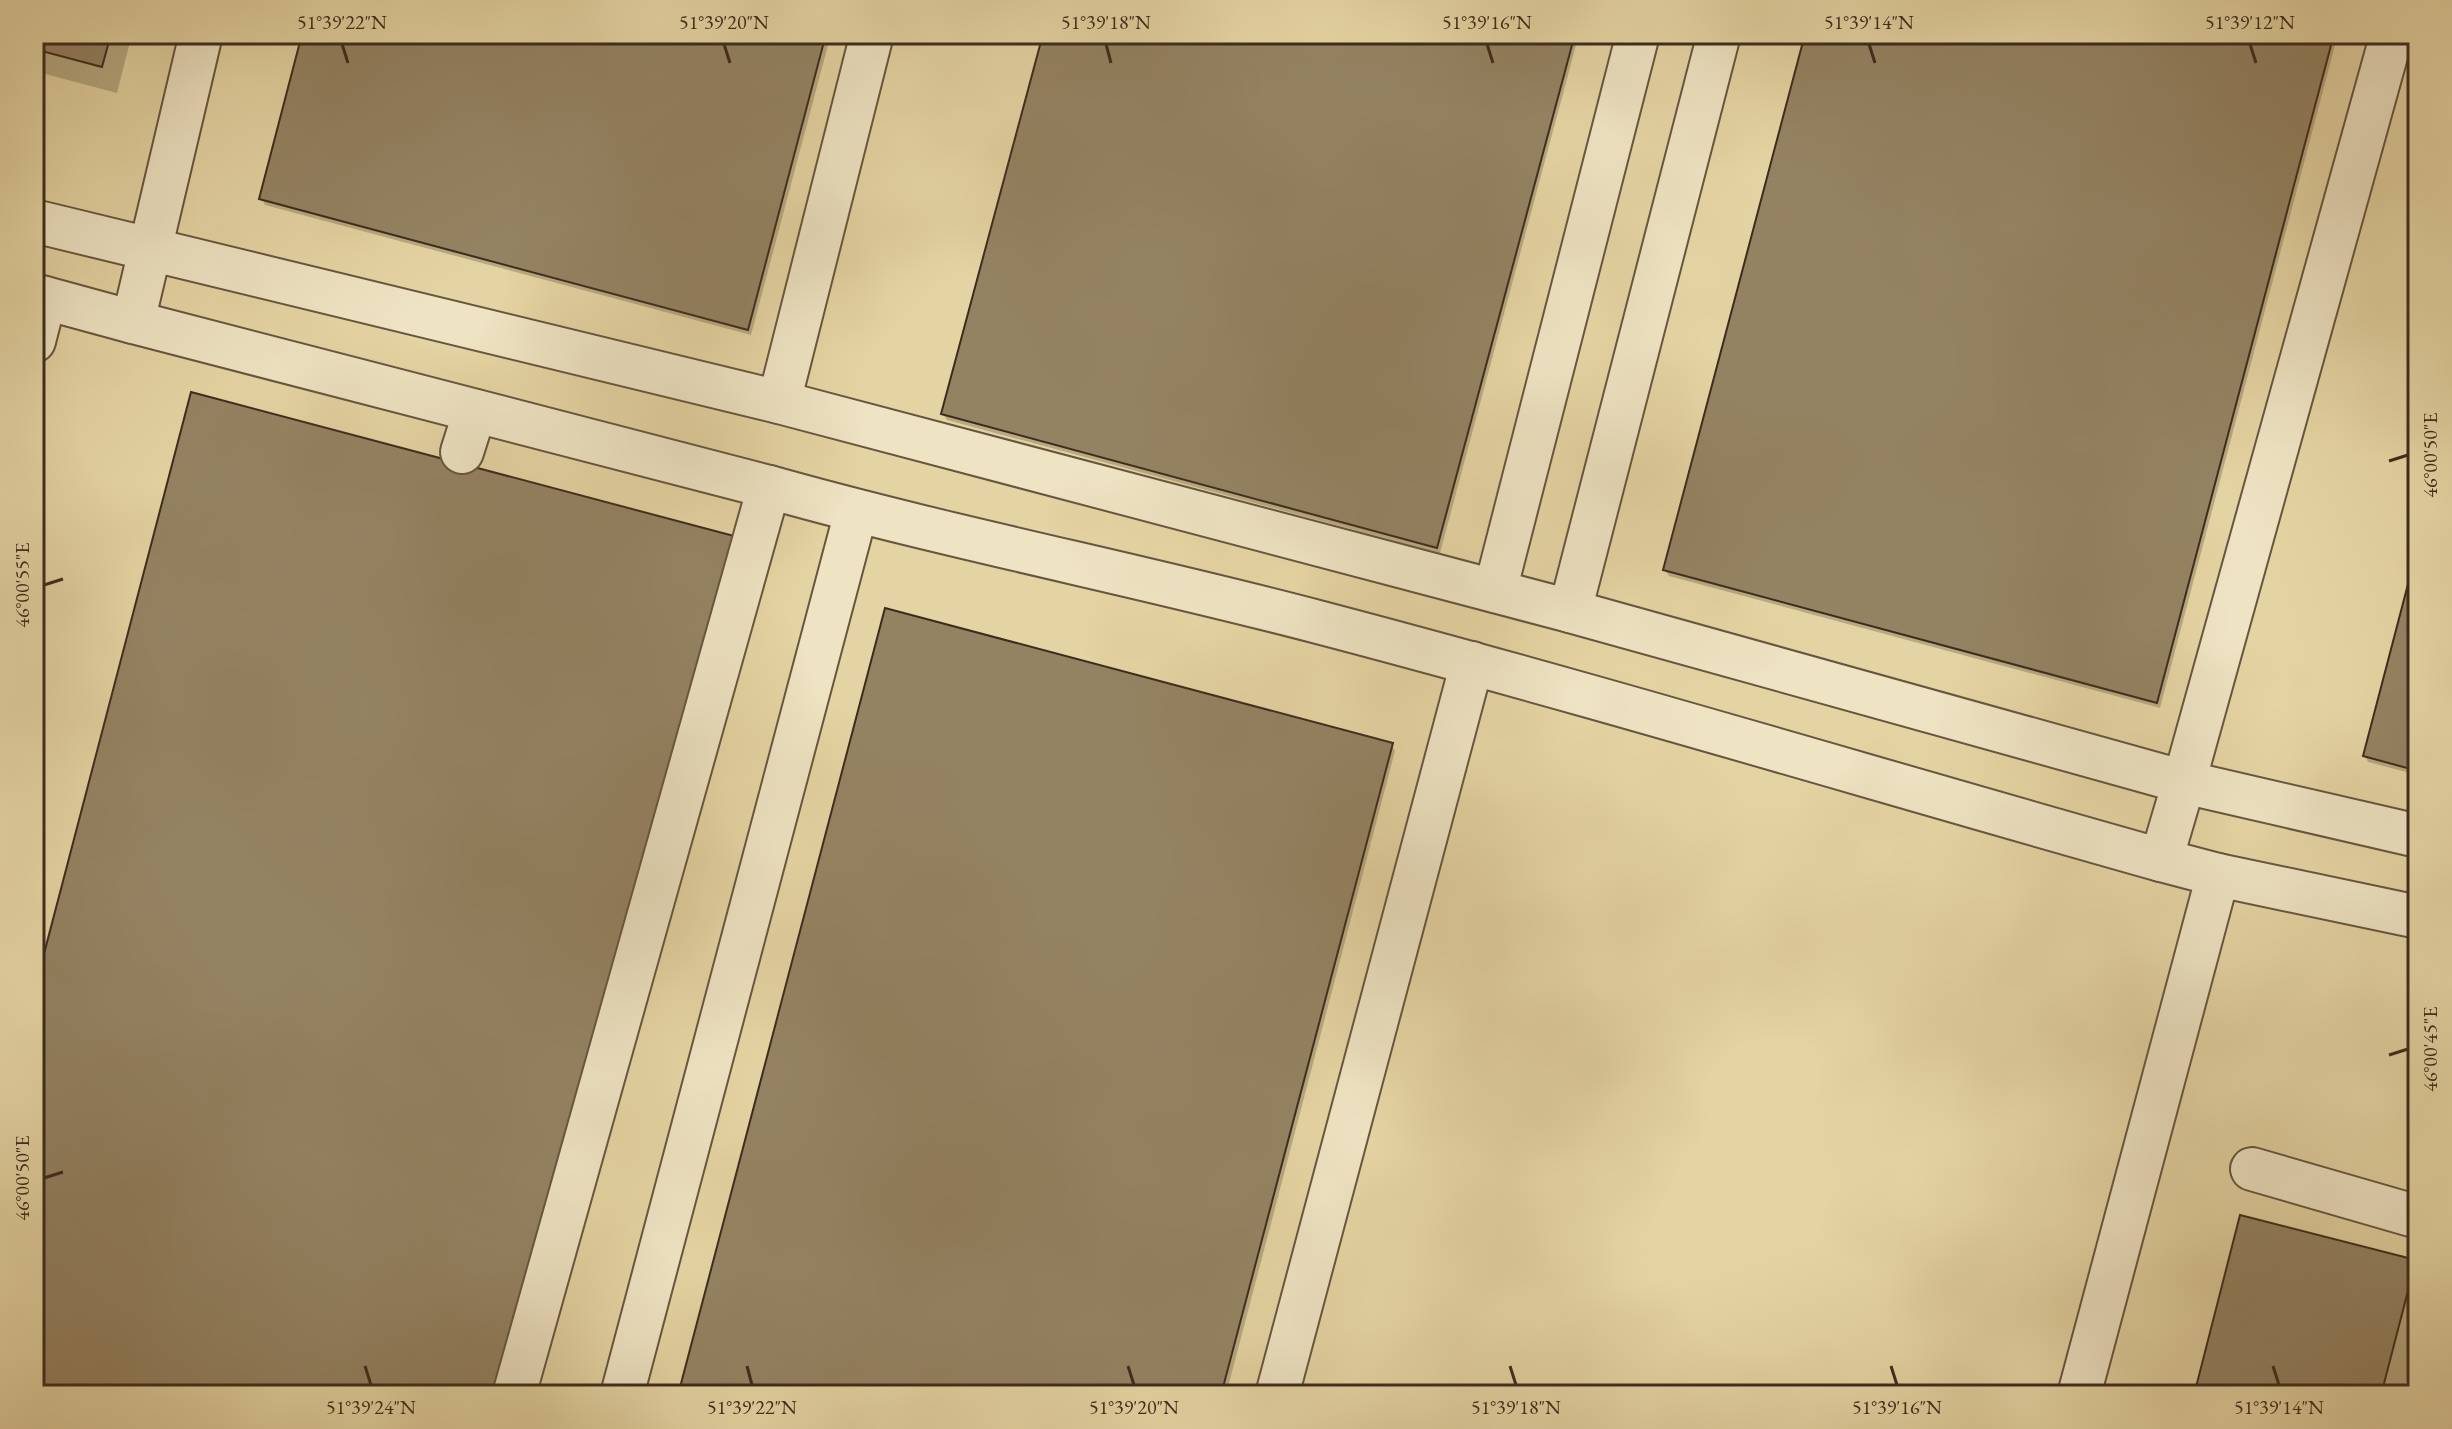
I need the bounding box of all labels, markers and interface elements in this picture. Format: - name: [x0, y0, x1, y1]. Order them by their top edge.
- text: 51°39'22"N: [297, 9, 387, 35]
- text: 51°39'20"N: [679, 9, 769, 35]
- text: 51°39'18"N: [1061, 9, 1151, 35]
- text: 51°39'16"N: [1442, 9, 1532, 35]
- text: 51°39'14"N: [1824, 9, 1914, 35]
- text: 51°39'12"N: [2205, 9, 2295, 35]
- text: 46°00'50"E: [2417, 412, 2443, 498]
- text: 46°00'55"E: [9, 542, 35, 628]
- text: 46°00'45"E: [2417, 1006, 2443, 1092]
- text: 46°00'50"E: [9, 1135, 35, 1221]
- text: 51°39'24"N: [326, 1394, 416, 1420]
- text: 51°39'22"N: [707, 1394, 797, 1420]
- text: 51°39'20"N: [1089, 1394, 1179, 1420]
- text: 51°39'18"N: [1471, 1394, 1561, 1420]
- text: 51°39'16"N: [1852, 1394, 1942, 1420]
- text: 51°39'14"N: [2234, 1394, 2324, 1420]

